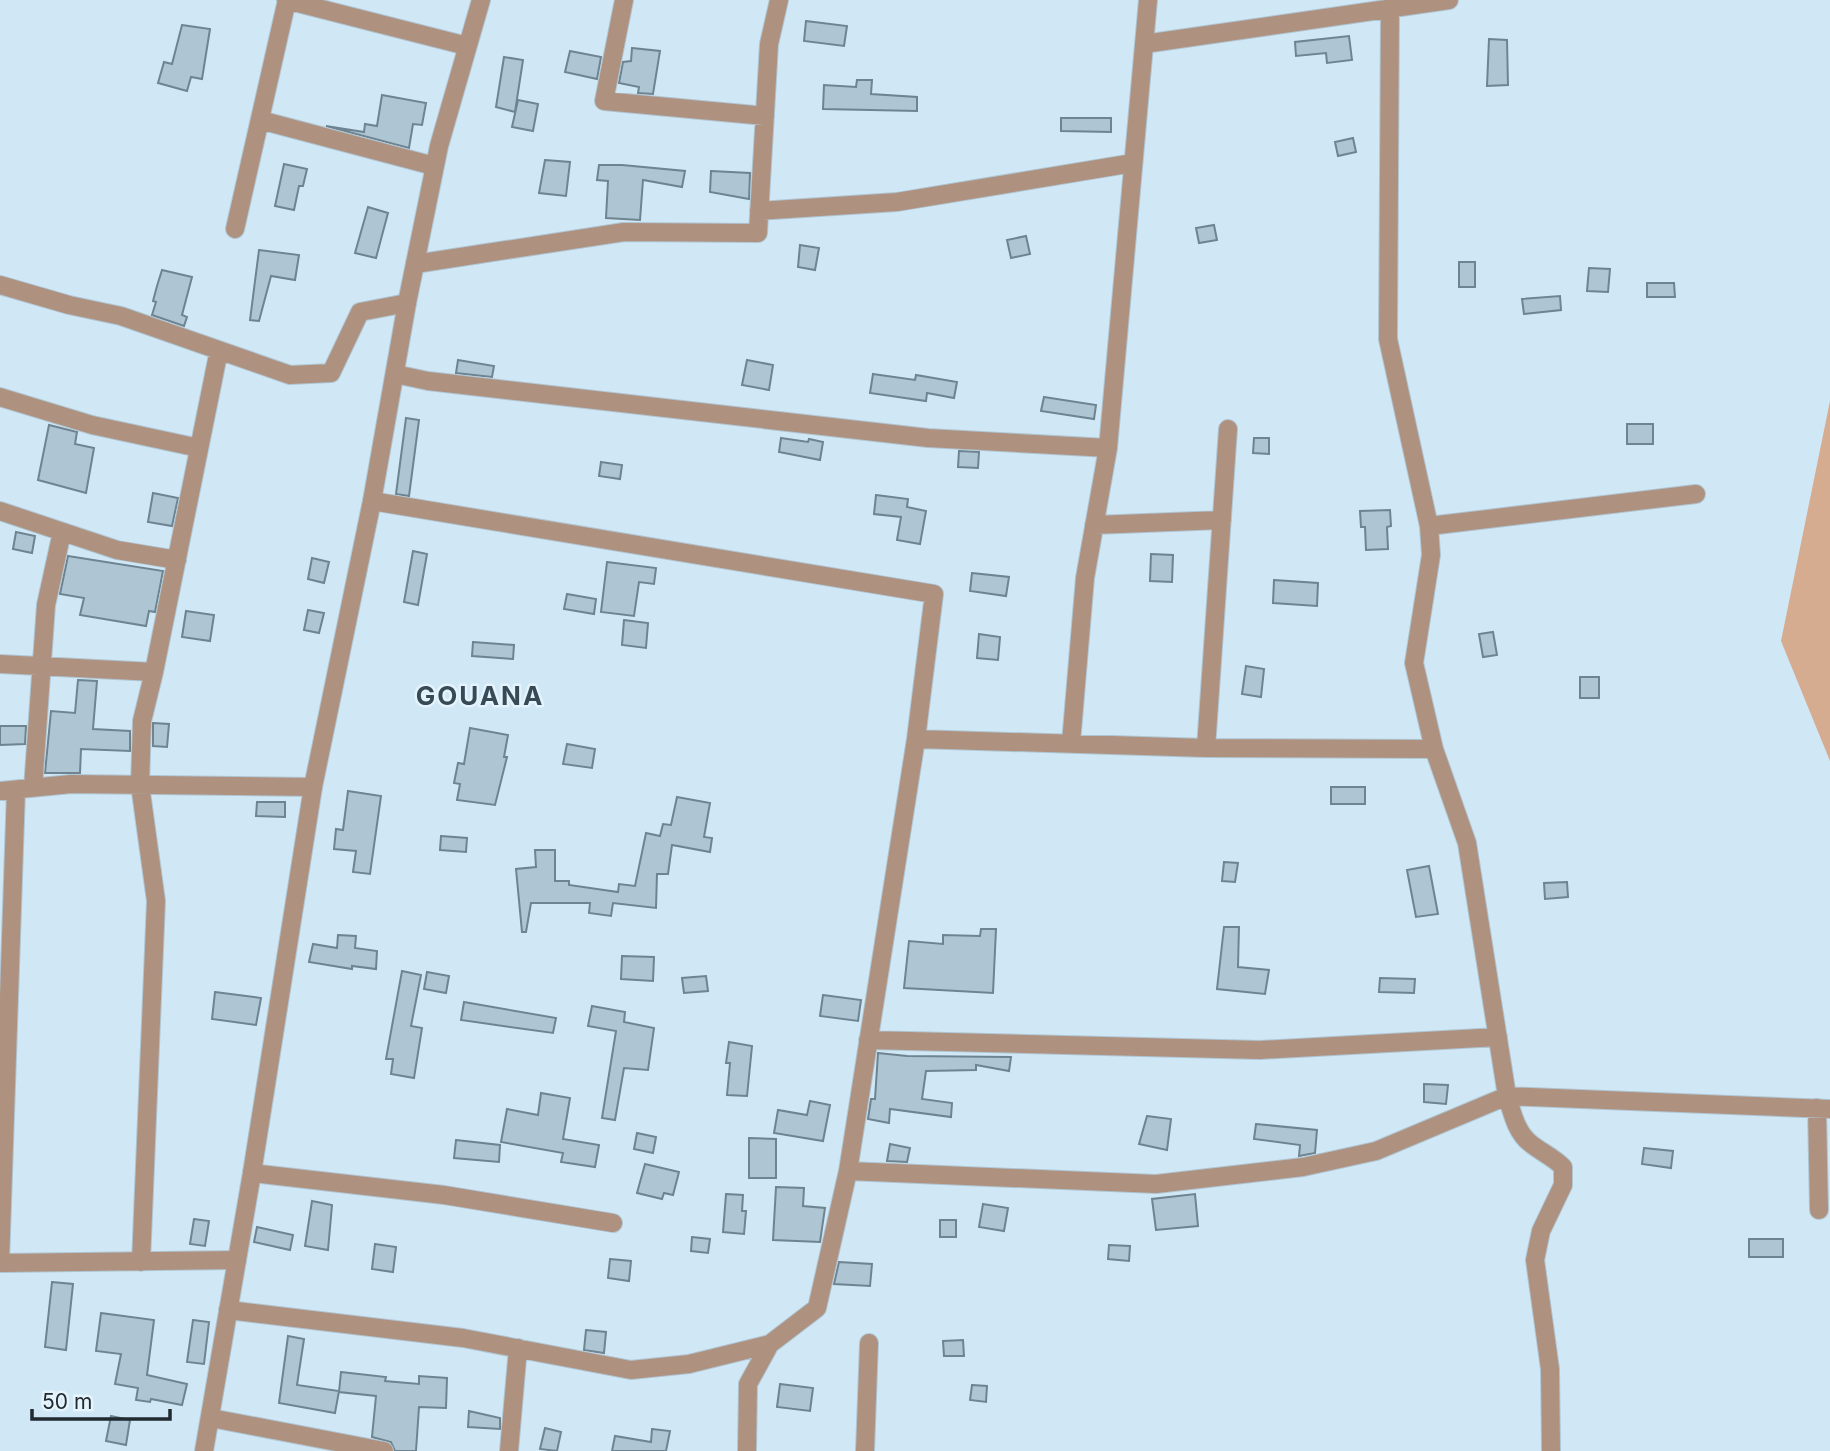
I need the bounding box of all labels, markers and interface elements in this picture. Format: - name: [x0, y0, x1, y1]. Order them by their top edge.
- district label: GOUANA: [416, 680, 544, 711]
- scale bar: [32, 1378, 170, 1422]
- text: 50 m: [42, 1389, 92, 1414]

